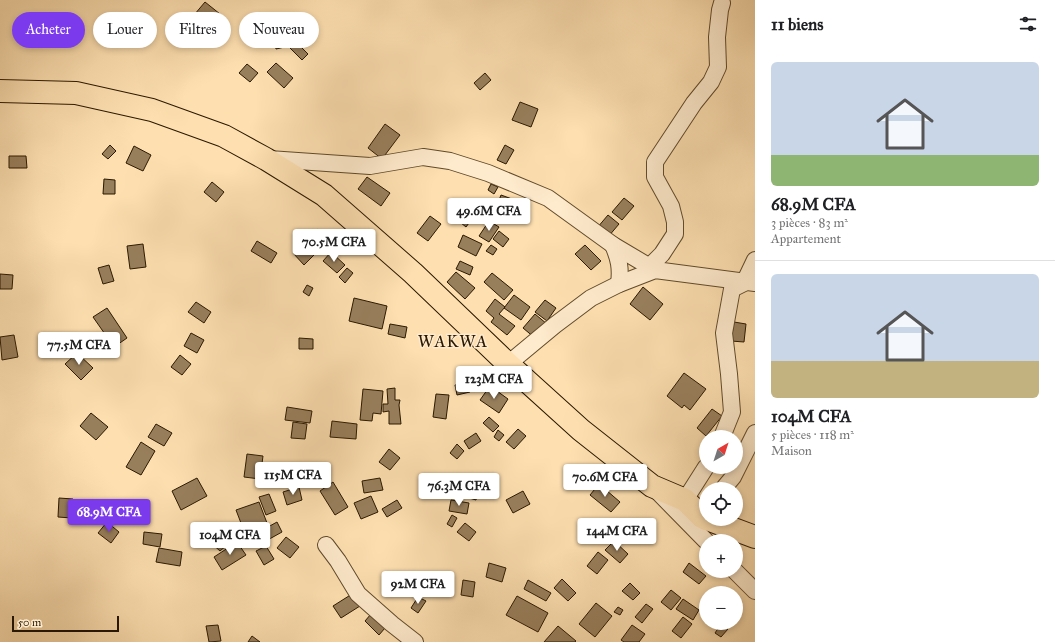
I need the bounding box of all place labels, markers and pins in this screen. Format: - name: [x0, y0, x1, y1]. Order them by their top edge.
- pin: 49.6M CFA: [443, 198, 535, 232]
- pin: 70.5M CFA: [288, 229, 380, 263]
- pin: 77.5M CFA: [33, 332, 125, 366]
- pin: 123M CFA: [453, 366, 535, 400]
- pin: 115M CFA: [252, 462, 334, 496]
- pin: 70.6M CFA: [559, 464, 651, 498]
- pin: 76.3M CFA: [413, 473, 505, 507]
- pin: 68.9M CFA: [63, 499, 155, 533]
- pin: 144M CFA: [576, 518, 658, 552]
- pin: 104M CFA: [189, 522, 271, 556]
- pin: 92M CFA: [381, 571, 455, 605]

